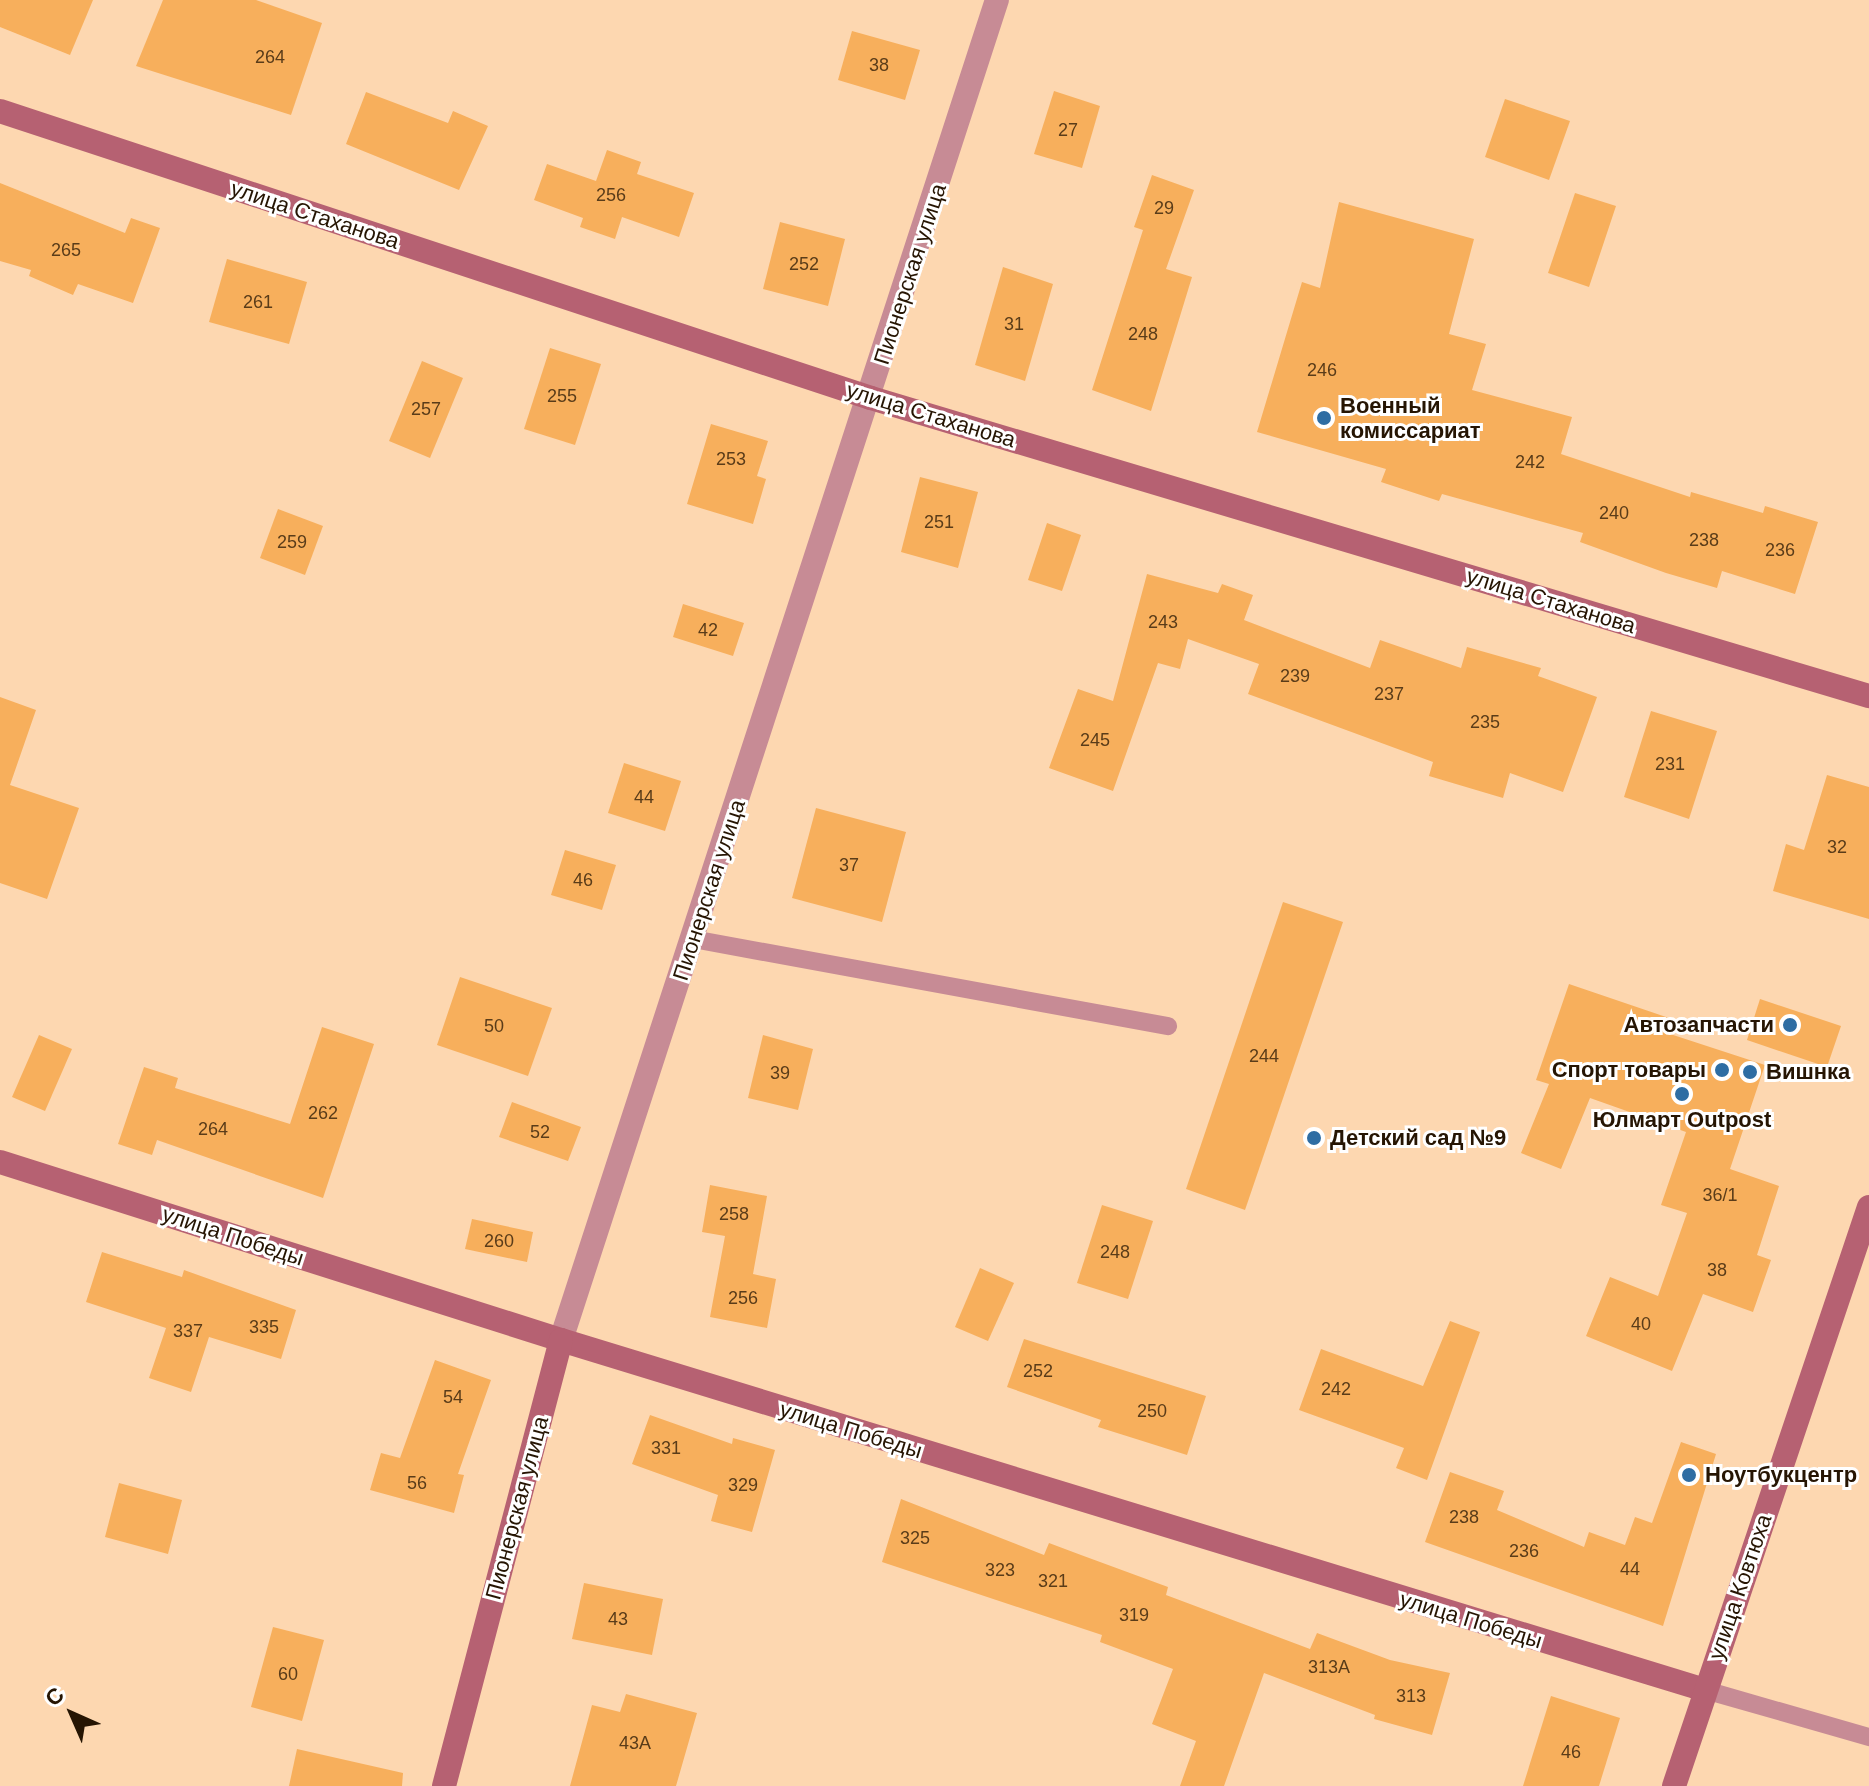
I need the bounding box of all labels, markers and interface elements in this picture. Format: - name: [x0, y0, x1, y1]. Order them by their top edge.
- house number: 264: [255, 46, 285, 68]
- house number: 38: [869, 54, 889, 76]
- house number: 27: [1058, 119, 1078, 141]
- street label: улица Стаханова: [227, 175, 403, 255]
- street label: Пионерская улица: [868, 180, 952, 368]
- house number: 256: [596, 184, 626, 206]
- house number: 29: [1154, 197, 1174, 219]
- house number: 265: [51, 239, 81, 261]
- house number: 252: [789, 253, 819, 275]
- house number: 261: [243, 291, 273, 313]
- house number: 31: [1004, 313, 1024, 335]
- house number: 248: [1128, 323, 1158, 345]
- house number: 246: [1307, 359, 1337, 381]
- street label: улица Стаханова: [843, 377, 1019, 453]
- house number: 255: [547, 385, 577, 407]
- place label: Военный комиссариат: [1340, 392, 1481, 444]
- house number: 257: [411, 398, 441, 420]
- marker: Военный комиссариат: [1315, 409, 1333, 427]
- house number: 253: [716, 448, 746, 470]
- house number: 242: [1515, 451, 1545, 473]
- house number: 240: [1599, 502, 1629, 524]
- house number: 251: [924, 511, 954, 533]
- house number: 238: [1689, 529, 1719, 551]
- house number: 259: [277, 531, 307, 553]
- house number: 236: [1765, 539, 1795, 561]
- street label: улица Стаханова: [1463, 563, 1639, 639]
- house number: 243: [1148, 611, 1178, 633]
- house number: 42: [698, 619, 718, 641]
- house number: 239: [1280, 665, 1310, 687]
- house number: 237: [1374, 683, 1404, 705]
- house number: 235: [1470, 711, 1500, 733]
- house number: 245: [1080, 729, 1110, 751]
- house number: 231: [1655, 753, 1685, 775]
- house number: 44: [634, 786, 654, 808]
- street label: Пионерская улица: [667, 796, 751, 984]
- house number: 32: [1827, 836, 1847, 858]
- house number: 37: [839, 854, 859, 876]
- house number: 46: [573, 869, 593, 891]
- place label: Автозапчасти: [1624, 1012, 1774, 1038]
- house number: 50: [484, 1015, 504, 1037]
- marker: Автозапчасти: [1781, 1016, 1799, 1034]
- house number: 244: [1249, 1045, 1279, 1067]
- place label: Спорт товары: [1552, 1057, 1706, 1083]
- place label: Вишнка: [1766, 1059, 1850, 1085]
- marker: Спорт товары: [1713, 1061, 1731, 1079]
- house number: 39: [770, 1062, 790, 1084]
- marker: Вишнка: [1741, 1063, 1759, 1081]
- marker: Юлмарт Outpost: [1673, 1085, 1691, 1103]
- house number: 262: [308, 1102, 338, 1124]
- place label: Юлмарт Outpost: [1593, 1107, 1771, 1133]
- house number: 264: [198, 1118, 228, 1140]
- house number: 52: [530, 1121, 550, 1143]
- place label: Детский сад №9: [1330, 1125, 1506, 1151]
- marker: Детский сад №9: [1305, 1129, 1323, 1147]
- house number: 36/1: [1702, 1184, 1738, 1206]
- street label: улица Победы: [159, 1201, 307, 1271]
- house number: 258: [719, 1203, 749, 1225]
- house number: 260: [484, 1230, 514, 1252]
- house number: 248: [1100, 1241, 1130, 1263]
- house number: 38: [1707, 1259, 1727, 1281]
- house number: 256: [728, 1287, 758, 1309]
- house number: 40: [1631, 1313, 1651, 1335]
- house number: 335: [249, 1316, 279, 1338]
- house number: 337: [173, 1320, 203, 1342]
- house number: 252: [1023, 1360, 1053, 1382]
- house number: 242: [1321, 1378, 1351, 1400]
- house number: 54: [443, 1386, 463, 1408]
- street label: улица Победы: [777, 1396, 925, 1464]
- house number: 250: [1137, 1400, 1167, 1422]
- street label: Пионерская улица: [480, 1413, 554, 1603]
- house number: 331: [651, 1437, 681, 1459]
- place label: Ноутбукцентр: [1705, 1462, 1857, 1488]
- marker: Ноутбукцентр: [1680, 1466, 1698, 1484]
- house number: 56: [407, 1472, 427, 1494]
- house number: 329: [728, 1474, 758, 1496]
- house number: 238: [1449, 1506, 1479, 1528]
- street label: улица Ковтюха: [1703, 1511, 1777, 1663]
- house number: 325: [900, 1527, 930, 1549]
- house number: 236: [1509, 1540, 1539, 1562]
- house number: 44: [1620, 1558, 1640, 1580]
- house number: 323: [985, 1559, 1015, 1581]
- house number: 321: [1038, 1570, 1068, 1592]
- street label: улица Победы: [1397, 1586, 1545, 1654]
- house number: 319: [1119, 1604, 1149, 1626]
- house number: 43: [608, 1608, 628, 1630]
- house number: 313А: [1308, 1656, 1350, 1678]
- house number: 60: [278, 1663, 298, 1685]
- north arrow: [32, 1674, 112, 1754]
- text: С: [40, 1682, 69, 1711]
- house number: 313: [1396, 1685, 1426, 1707]
- house number: 43А: [619, 1732, 651, 1754]
- house number: 46: [1561, 1741, 1581, 1763]

